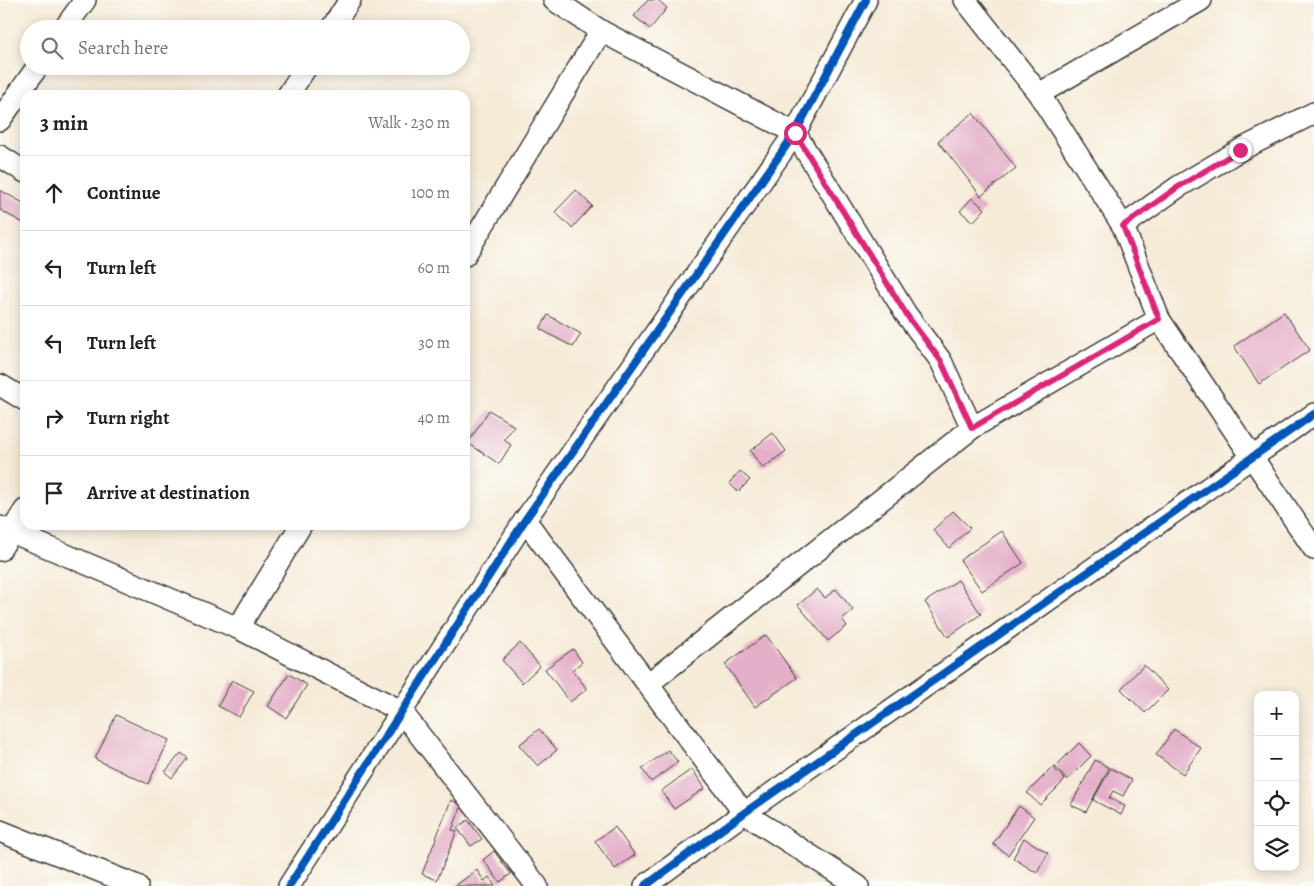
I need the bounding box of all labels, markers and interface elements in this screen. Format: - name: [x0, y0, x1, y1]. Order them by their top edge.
- search box: [20, 20, 470, 75]
- icon: search: [38, 34, 66, 62]
- text: Search here: [78, 35, 168, 61]
- text: 3 min: [40, 109, 88, 137]
- text: Walk · 230 m: [368, 112, 450, 134]
- route start: [784, 122, 807, 145]
- route end: [1229, 139, 1252, 162]
- icon: ahead: [40, 179, 68, 207]
- text: Continue: [87, 180, 161, 206]
- text: 100 m: [411, 182, 450, 204]
- icon: left: [40, 254, 68, 282]
- text: Turn left: [87, 255, 156, 281]
- text: 60 m: [418, 257, 450, 279]
- icon: left: [40, 329, 68, 357]
- text: Turn left: [87, 330, 156, 356]
- text: 30 m: [418, 332, 450, 354]
- icon: right: [40, 404, 68, 432]
- text: Turn right: [87, 405, 169, 431]
- text: 40 m: [418, 407, 450, 429]
- icon: arrive: [40, 479, 68, 507]
- text: Arrive at destination: [87, 480, 250, 506]
- map controls: [1254, 691, 1299, 871]
- button: +: [1254, 691, 1299, 736]
- button: −: [1254, 736, 1299, 781]
- button: locate: [1254, 781, 1299, 826]
- button: layers: [1254, 826, 1299, 871]

